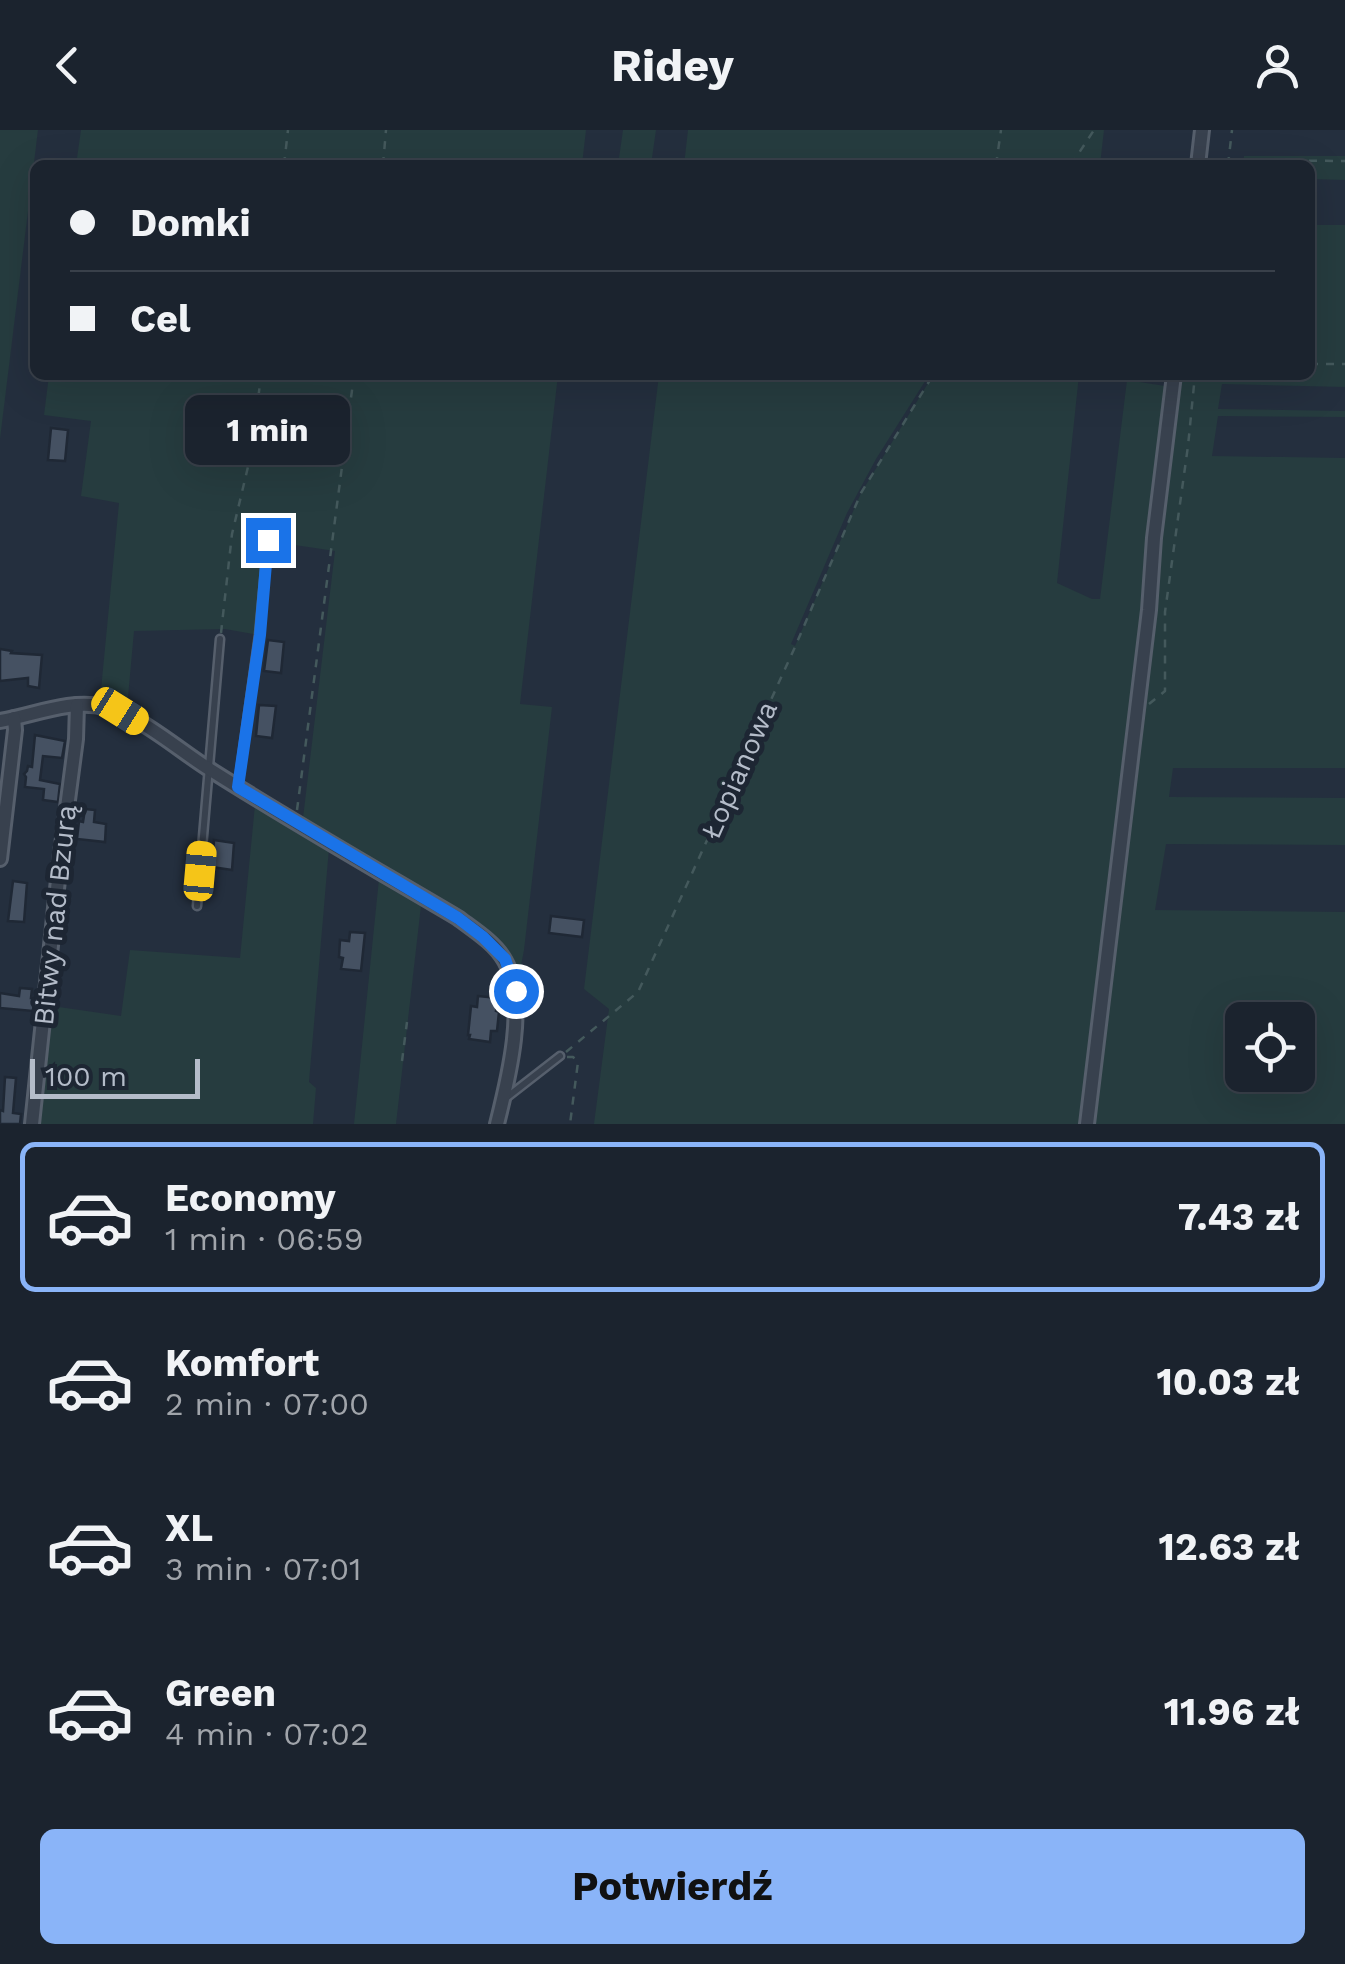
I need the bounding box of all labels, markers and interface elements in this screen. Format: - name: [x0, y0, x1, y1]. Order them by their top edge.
- icon: back: [40, 38, 95, 93]
- icon: person: [1250, 38, 1305, 93]
- text: Ridey: [611, 39, 734, 92]
- text: Domki: [130, 201, 251, 245]
- text: Cel: [130, 297, 190, 341]
- callout: 1 min: [186, 395, 350, 465]
- text: 1 min: [226, 411, 309, 449]
- route end: [246, 518, 291, 563]
- car: [87, 682, 153, 740]
- street label: Łopianowa: [694, 696, 784, 844]
- street label: Bitwy nad Bzurą: [27, 803, 83, 1027]
- car: [182, 840, 218, 902]
- route start: [494, 969, 539, 1014]
- map controls: [1225, 1002, 1315, 1092]
- button: locate: [1225, 1002, 1315, 1092]
- scale bar: [30, 1054, 200, 1098]
- text: 100 m: [45, 1060, 127, 1093]
- icon: car: [45, 1172, 135, 1262]
- text: Economy: [165, 1176, 336, 1220]
- text: 7.43 zł: [1178, 1195, 1300, 1239]
- text: 1 min · 06:59: [165, 1220, 363, 1258]
- icon: car: [45, 1337, 135, 1427]
- text: Komfort: [165, 1341, 319, 1385]
- text: 10.03 zł: [1156, 1360, 1300, 1404]
- text: 2 min · 07:00: [165, 1385, 369, 1423]
- icon: car: [45, 1502, 135, 1592]
- text: XL: [165, 1506, 213, 1550]
- text: 12.63 zł: [1159, 1525, 1300, 1569]
- text: 3 min · 07:01: [165, 1550, 362, 1588]
- icon: car: [45, 1667, 135, 1757]
- text: Green: [165, 1671, 276, 1715]
- text: 11.96 zł: [1164, 1690, 1300, 1734]
- text: 4 min · 07:02: [165, 1715, 369, 1753]
- button: Potwierdź: [40, 1829, 1305, 1944]

